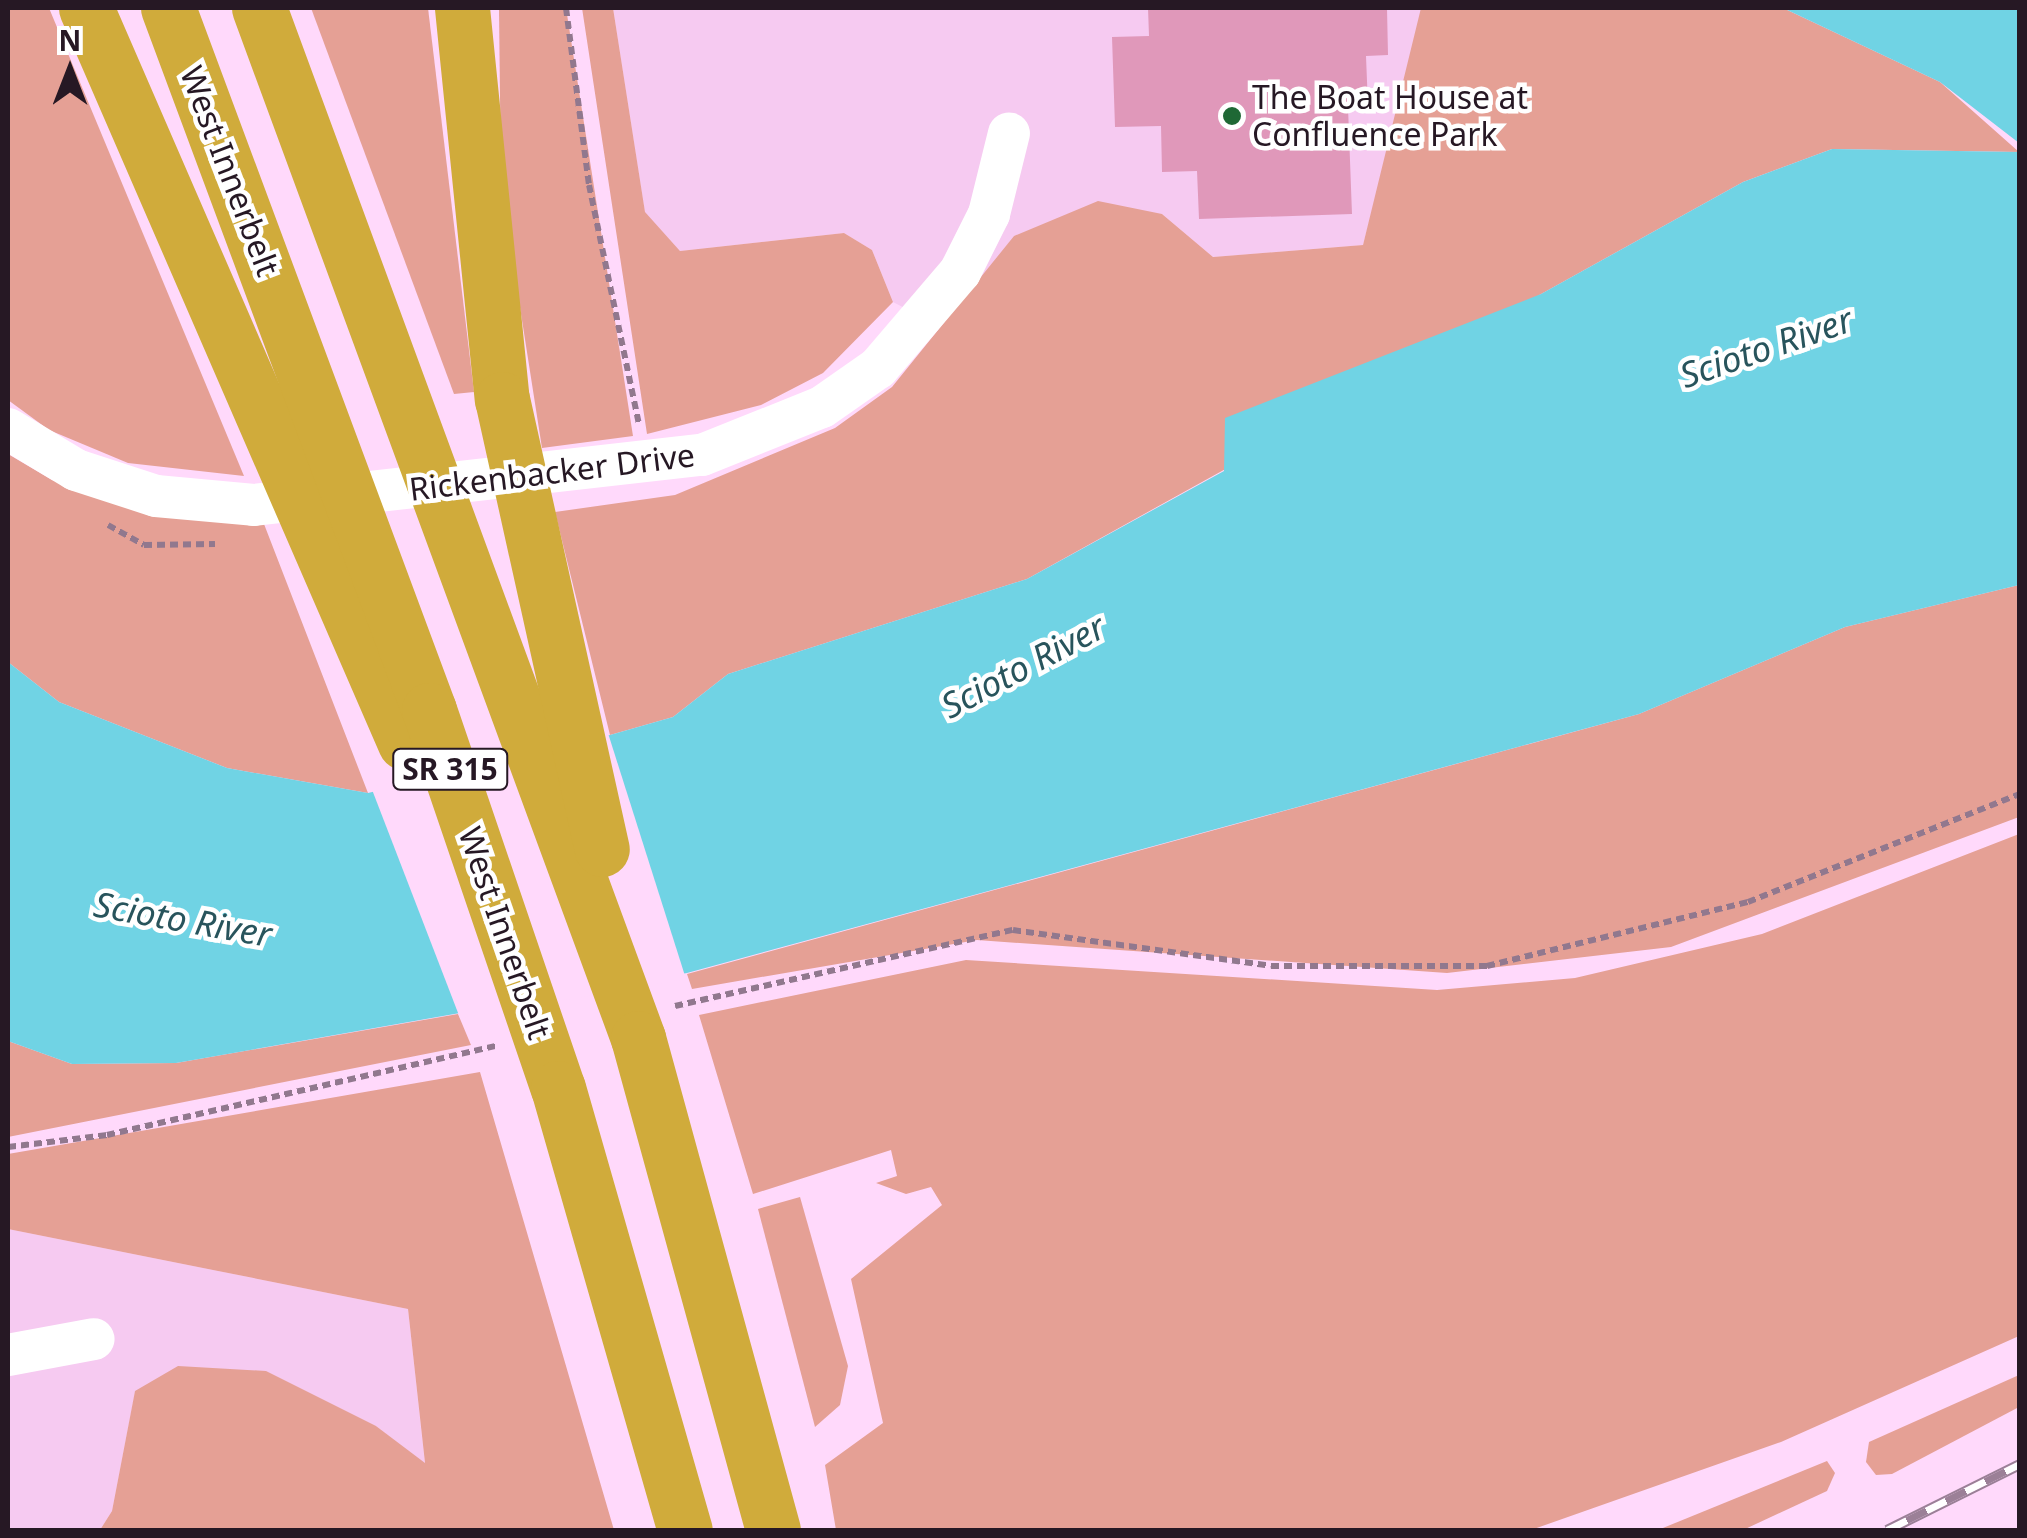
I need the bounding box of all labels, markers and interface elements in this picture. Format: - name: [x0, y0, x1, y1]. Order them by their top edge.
- north arrow: [20, 20, 120, 120]
- text: N: [59, 21, 81, 59]
- street label: West Innerbelt: [172, 61, 288, 281]
- place label: The Boat House at Confluence Park: [1252, 79, 1528, 154]
- marker: The Boat House at Confluence Park: [1221, 105, 1243, 127]
- water label: Scioto River: [1674, 298, 1858, 396]
- street label: Rickenbacker Drive: [407, 435, 697, 509]
- water label: Scioto River: [934, 605, 1112, 727]
- road number: SR 315: [390, 744, 510, 794]
- street label: West Innerbelt: [451, 822, 559, 1044]
- water label: Scioto River: [91, 883, 275, 955]

